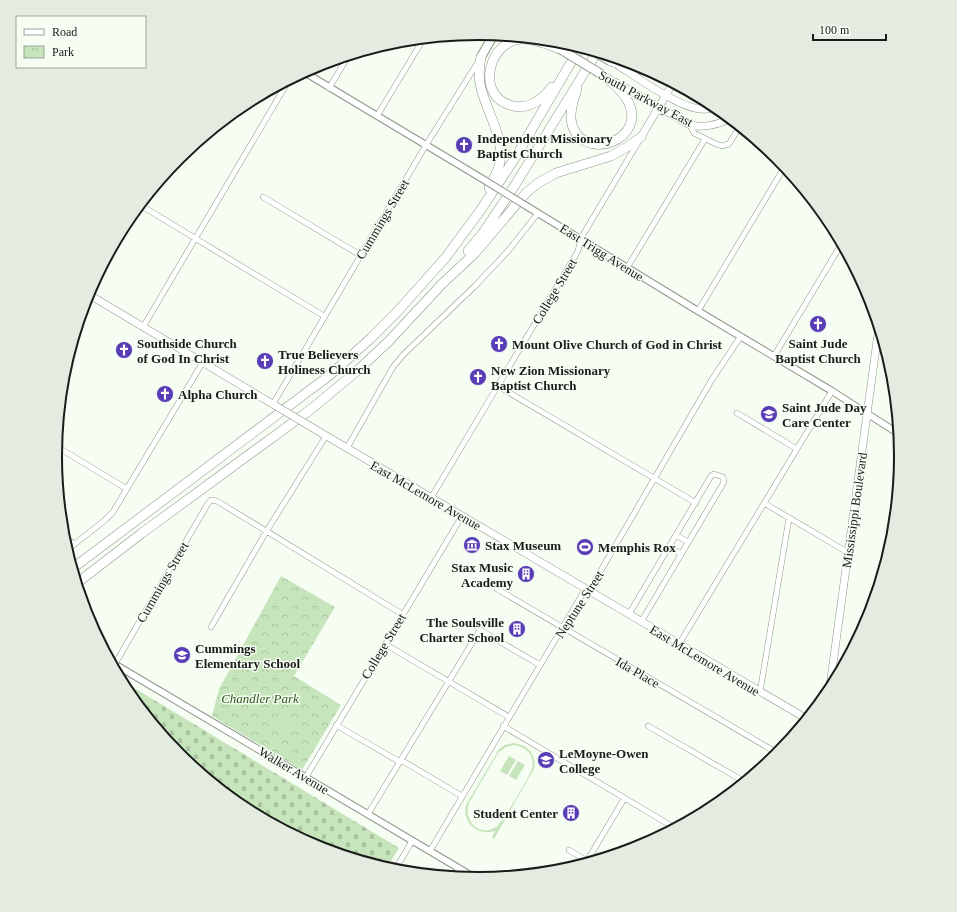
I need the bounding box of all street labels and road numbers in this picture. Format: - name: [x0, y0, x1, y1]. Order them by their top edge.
- street label: South Parkway East: [596, 67, 696, 130]
- street label: Cummings Street: [353, 176, 412, 262]
- street label: East Trigg Avenue: [557, 221, 647, 284]
- street label: College Street: [529, 255, 580, 327]
- street label: Mississippi Boulevard: [839, 451, 870, 569]
- street label: East McLemore Avenue: [368, 458, 484, 533]
- street label: Cummings Street: [133, 539, 192, 625]
- street label: Neptune Street: [552, 567, 607, 641]
- street label: College Street: [358, 610, 409, 682]
- street label: East McLemore Avenue: [647, 622, 763, 699]
- street label: Ida Place: [613, 654, 662, 691]
- street label: Walker Avenue: [256, 744, 332, 797]

